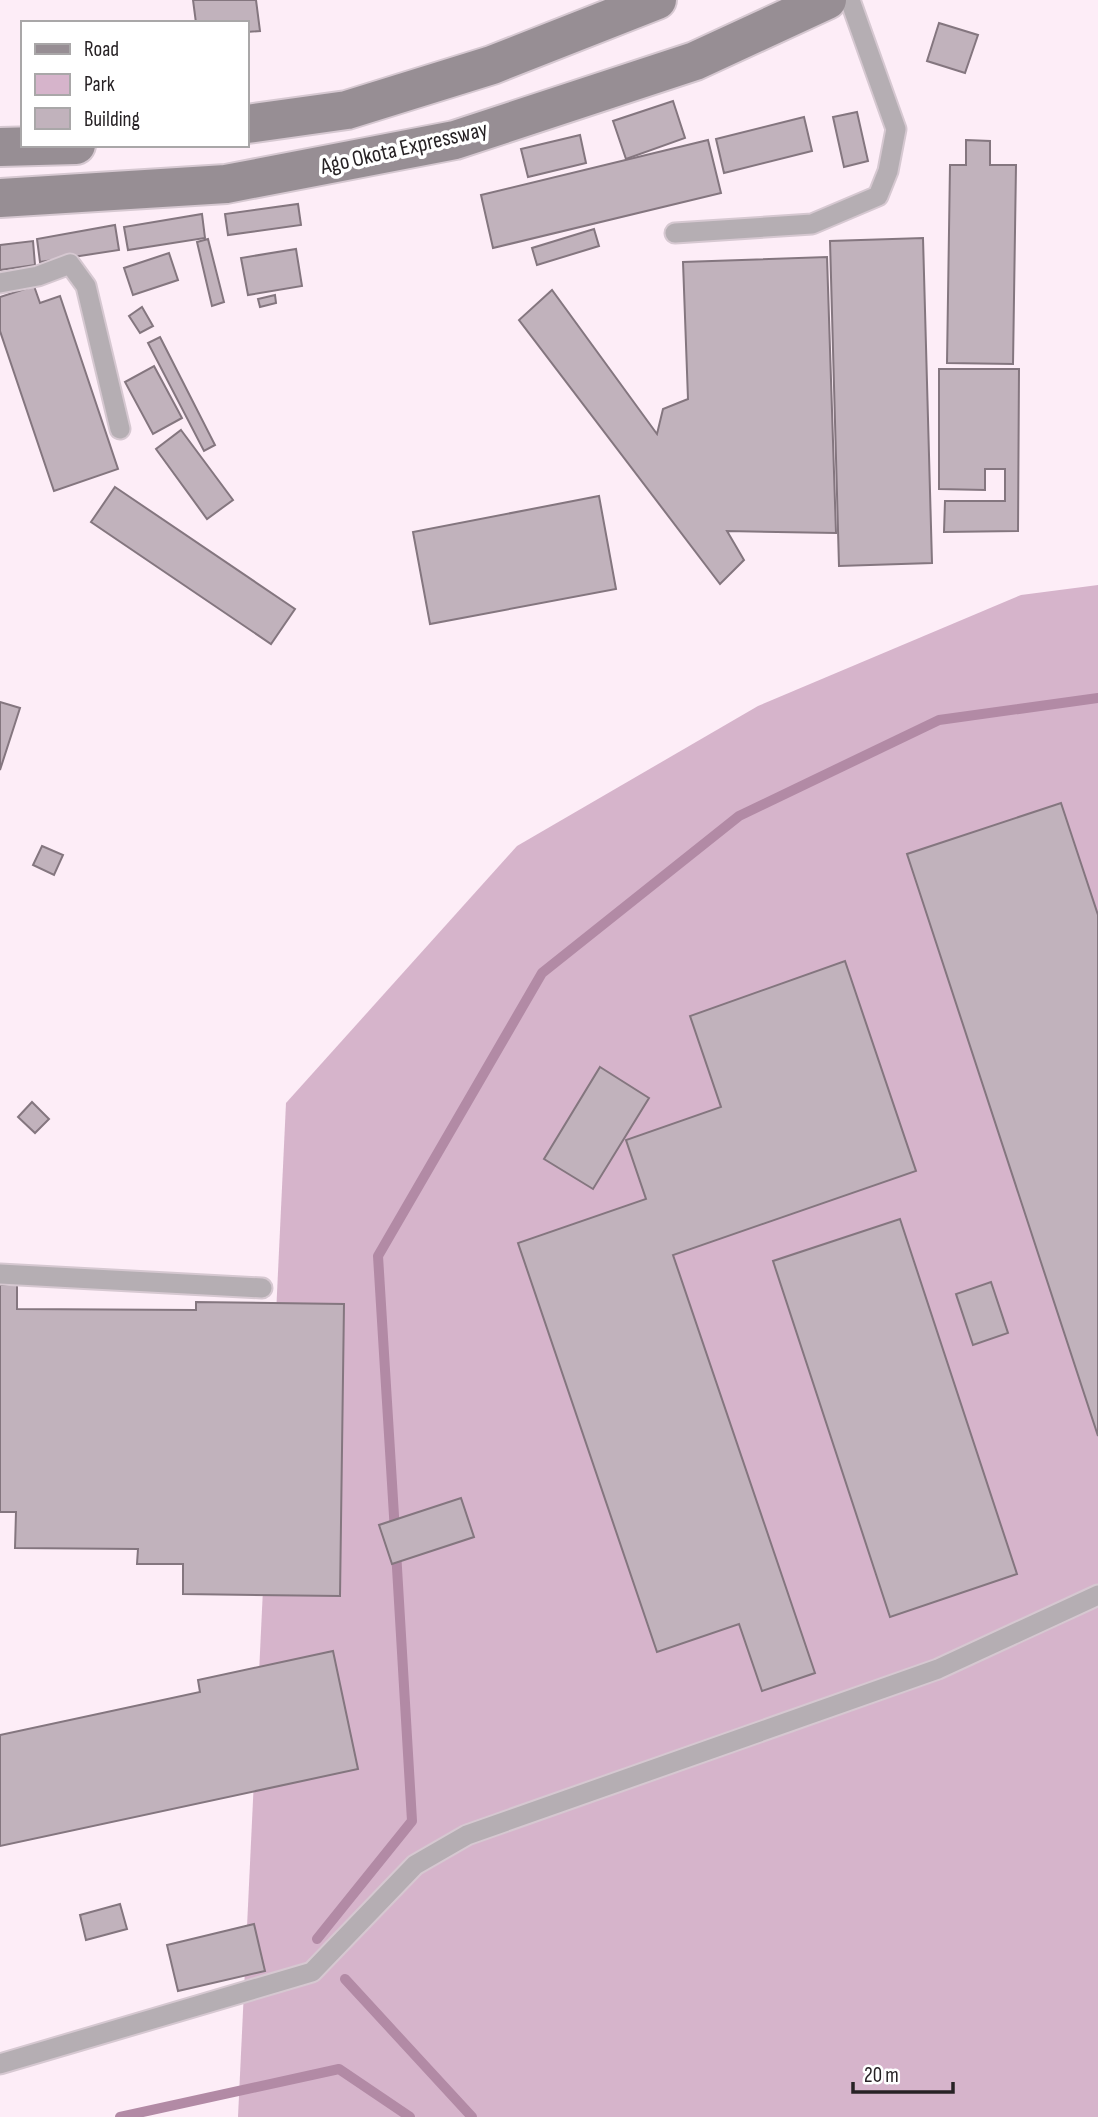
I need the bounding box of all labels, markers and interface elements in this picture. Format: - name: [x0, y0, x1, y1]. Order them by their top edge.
- legend: [21, 21, 248, 147]
- text: Road: [84, 37, 119, 62]
- text: Park: [84, 72, 115, 97]
- text: Building: [84, 107, 140, 132]
- street label: Ago Okota Expressway: [317, 115, 490, 181]
- scale bar: [853, 2050, 953, 2094]
- text: 20 m: [864, 2063, 899, 2088]

